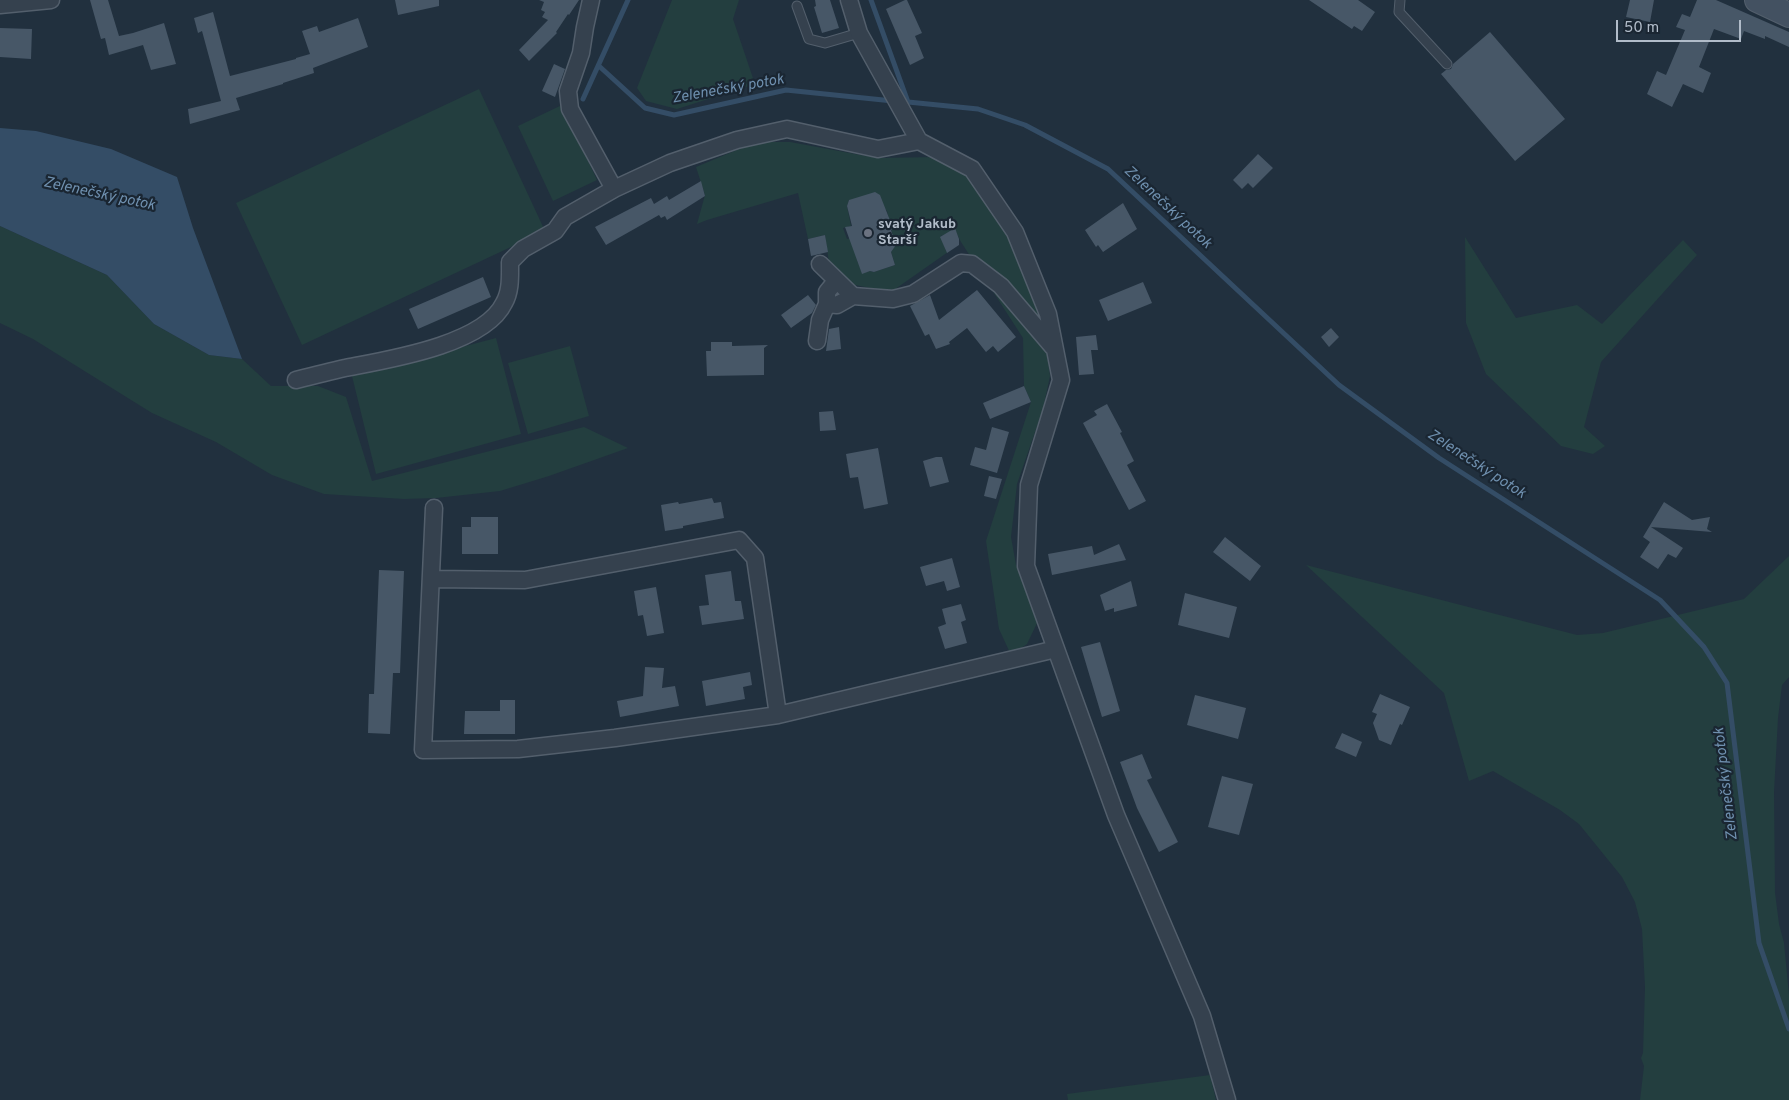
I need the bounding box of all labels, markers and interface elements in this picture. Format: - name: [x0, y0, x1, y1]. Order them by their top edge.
- scale bar: [1619, 10, 1744, 42]
- text: 50 m: [1624, 19, 1659, 38]
- water label: Zelenečský potok: [671, 71, 785, 109]
- water label: Zelenečský potok: [1119, 163, 1215, 253]
- water label: Zelenečský potok: [42, 174, 156, 216]
- place label: svatý Jakub Starší: [878, 217, 956, 250]
- marker: svatý Jakub Starší: [862, 227, 874, 239]
- water label: Zelenečský potok: [1424, 427, 1528, 503]
- water label: Zelenečský potok: [1711, 727, 1743, 841]

